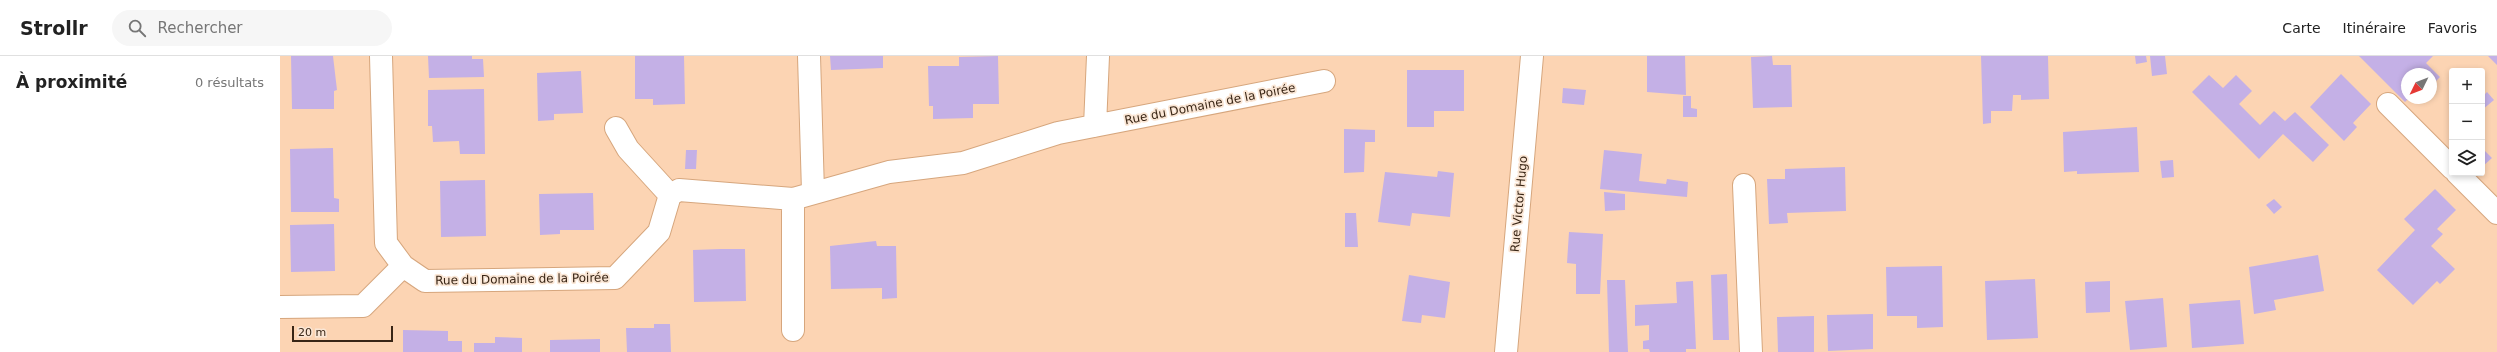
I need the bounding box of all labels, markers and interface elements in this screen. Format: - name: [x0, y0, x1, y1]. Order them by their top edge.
- search box: [112, 10, 392, 46]
- text: Strollr: [20, 17, 88, 39]
- icon: search: [126, 17, 148, 39]
- text: Rechercher: [158, 19, 243, 37]
- text: Carte: [2282, 20, 2321, 36]
- text: Itinéraire: [2343, 20, 2406, 36]
- text: Favoris: [2428, 20, 2477, 36]
- north arrow: [2401, 68, 2437, 104]
- map controls: [2449, 68, 2485, 176]
- button: +: [2449, 68, 2485, 104]
- text: À proximité: [16, 72, 127, 92]
- text: 0 résultats: [195, 75, 264, 90]
- street label: Rue du Domaine de la Poirée: [1123, 81, 1297, 127]
- button: −: [2449, 104, 2485, 140]
- button: layers: [2449, 140, 2485, 176]
- street label: Rue Victor Hugo: [1508, 155, 1530, 253]
- street label: Rue du Domaine de la Poirée: [435, 270, 609, 288]
- scale bar: [292, 324, 393, 343]
- text: 20 m: [298, 326, 326, 339]

